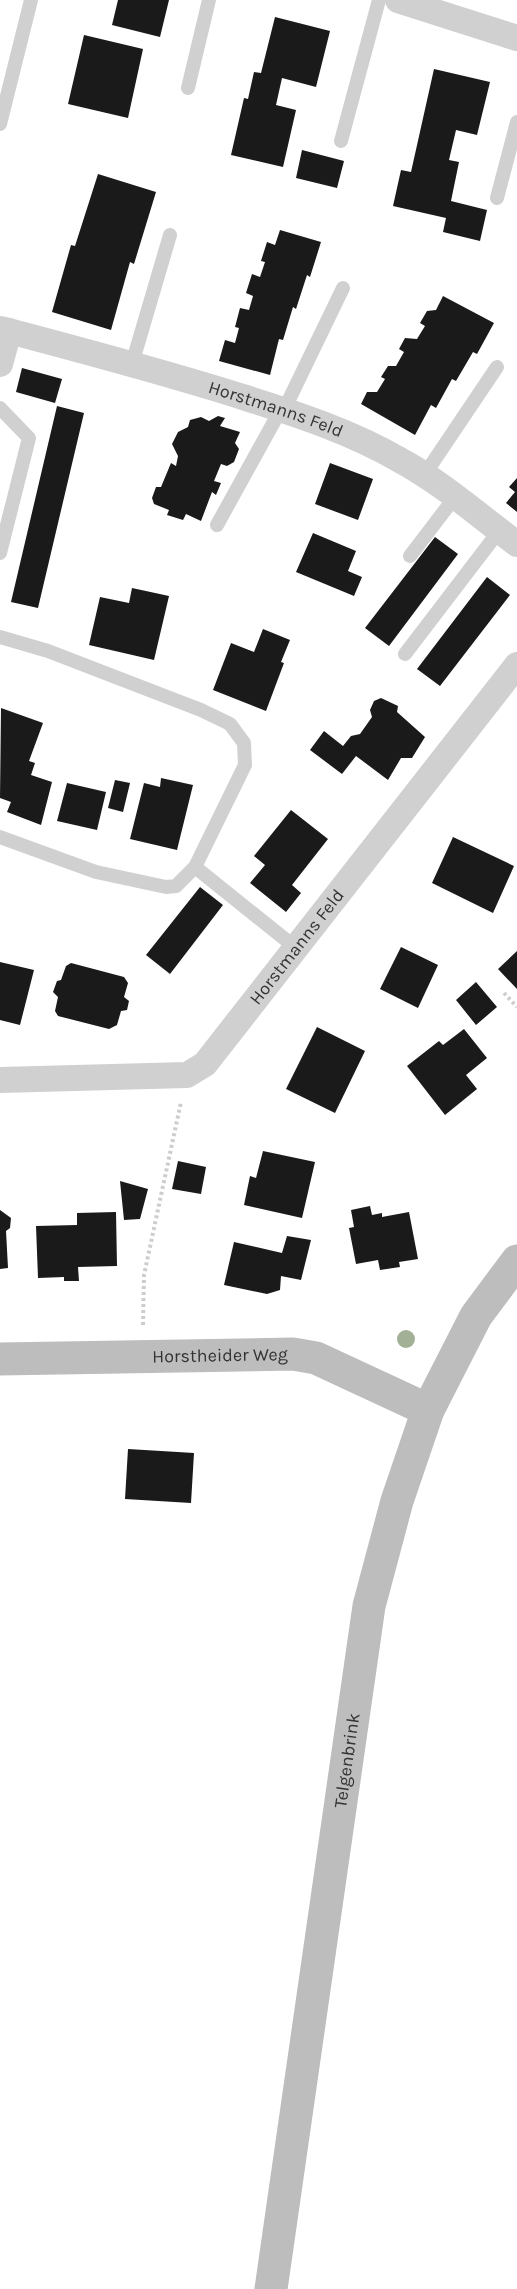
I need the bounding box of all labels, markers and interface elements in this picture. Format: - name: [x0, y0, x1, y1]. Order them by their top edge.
- street label: Horstmanns Feld: [206, 376, 346, 442]
- street label: Horstmanns Feld: [245, 885, 349, 1009]
- street label: Horstheider Weg: [152, 1343, 288, 1367]
- street label: Telgenbrink: [329, 1711, 365, 1809]

